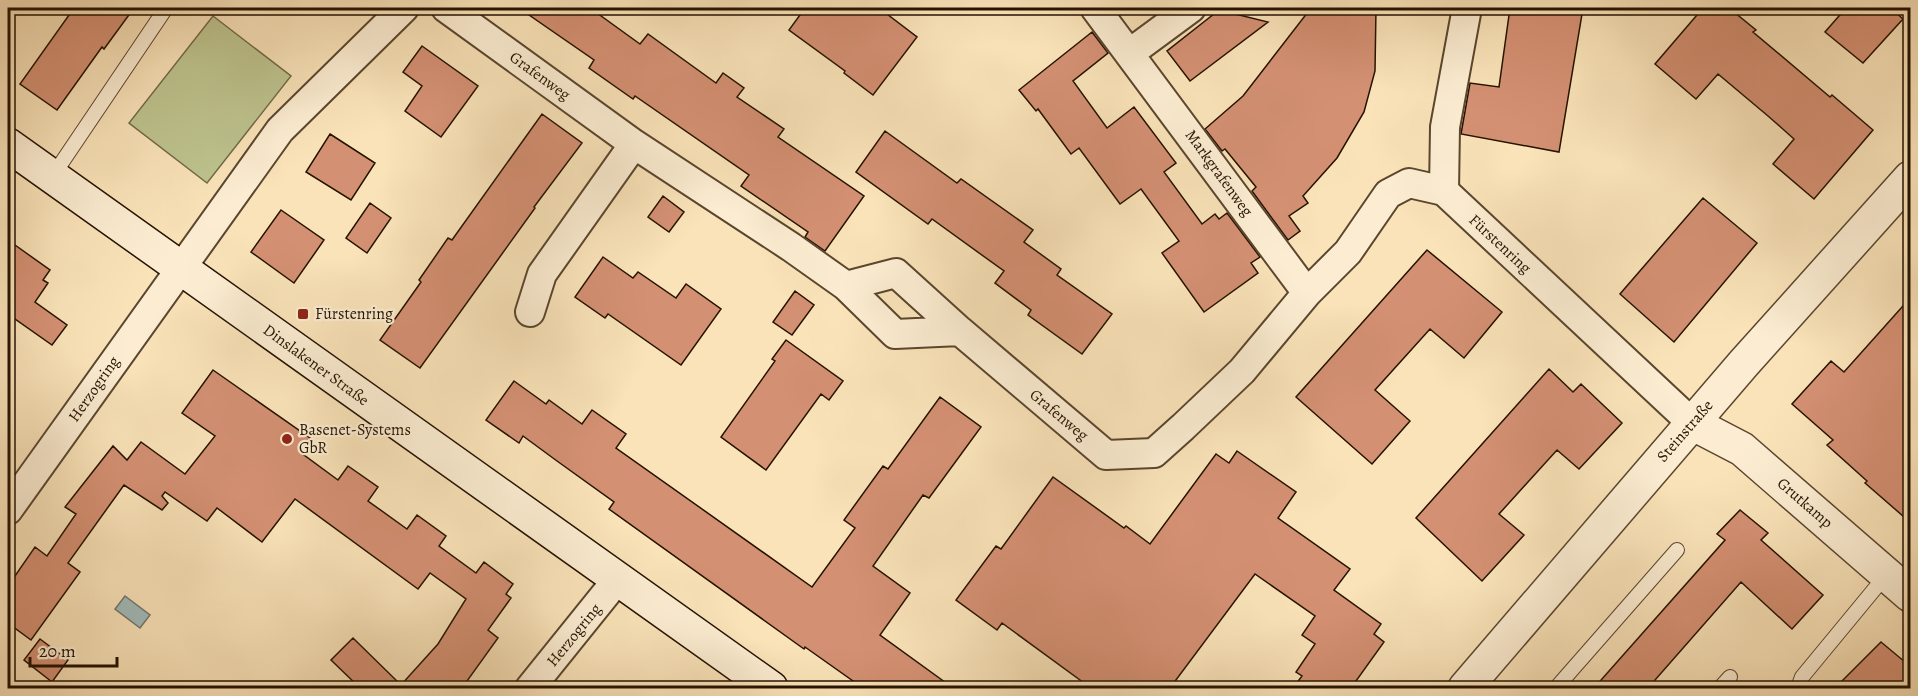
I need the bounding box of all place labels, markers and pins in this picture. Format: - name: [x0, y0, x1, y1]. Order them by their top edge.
- place label: Fürstenring: [315, 303, 393, 325]
- marker: Fürstenring: [296, 307, 310, 321]
- place label: Basenet-Systems GbR: [299, 419, 411, 459]
- marker: Basenet-Systems GbR: [280, 432, 294, 446]

